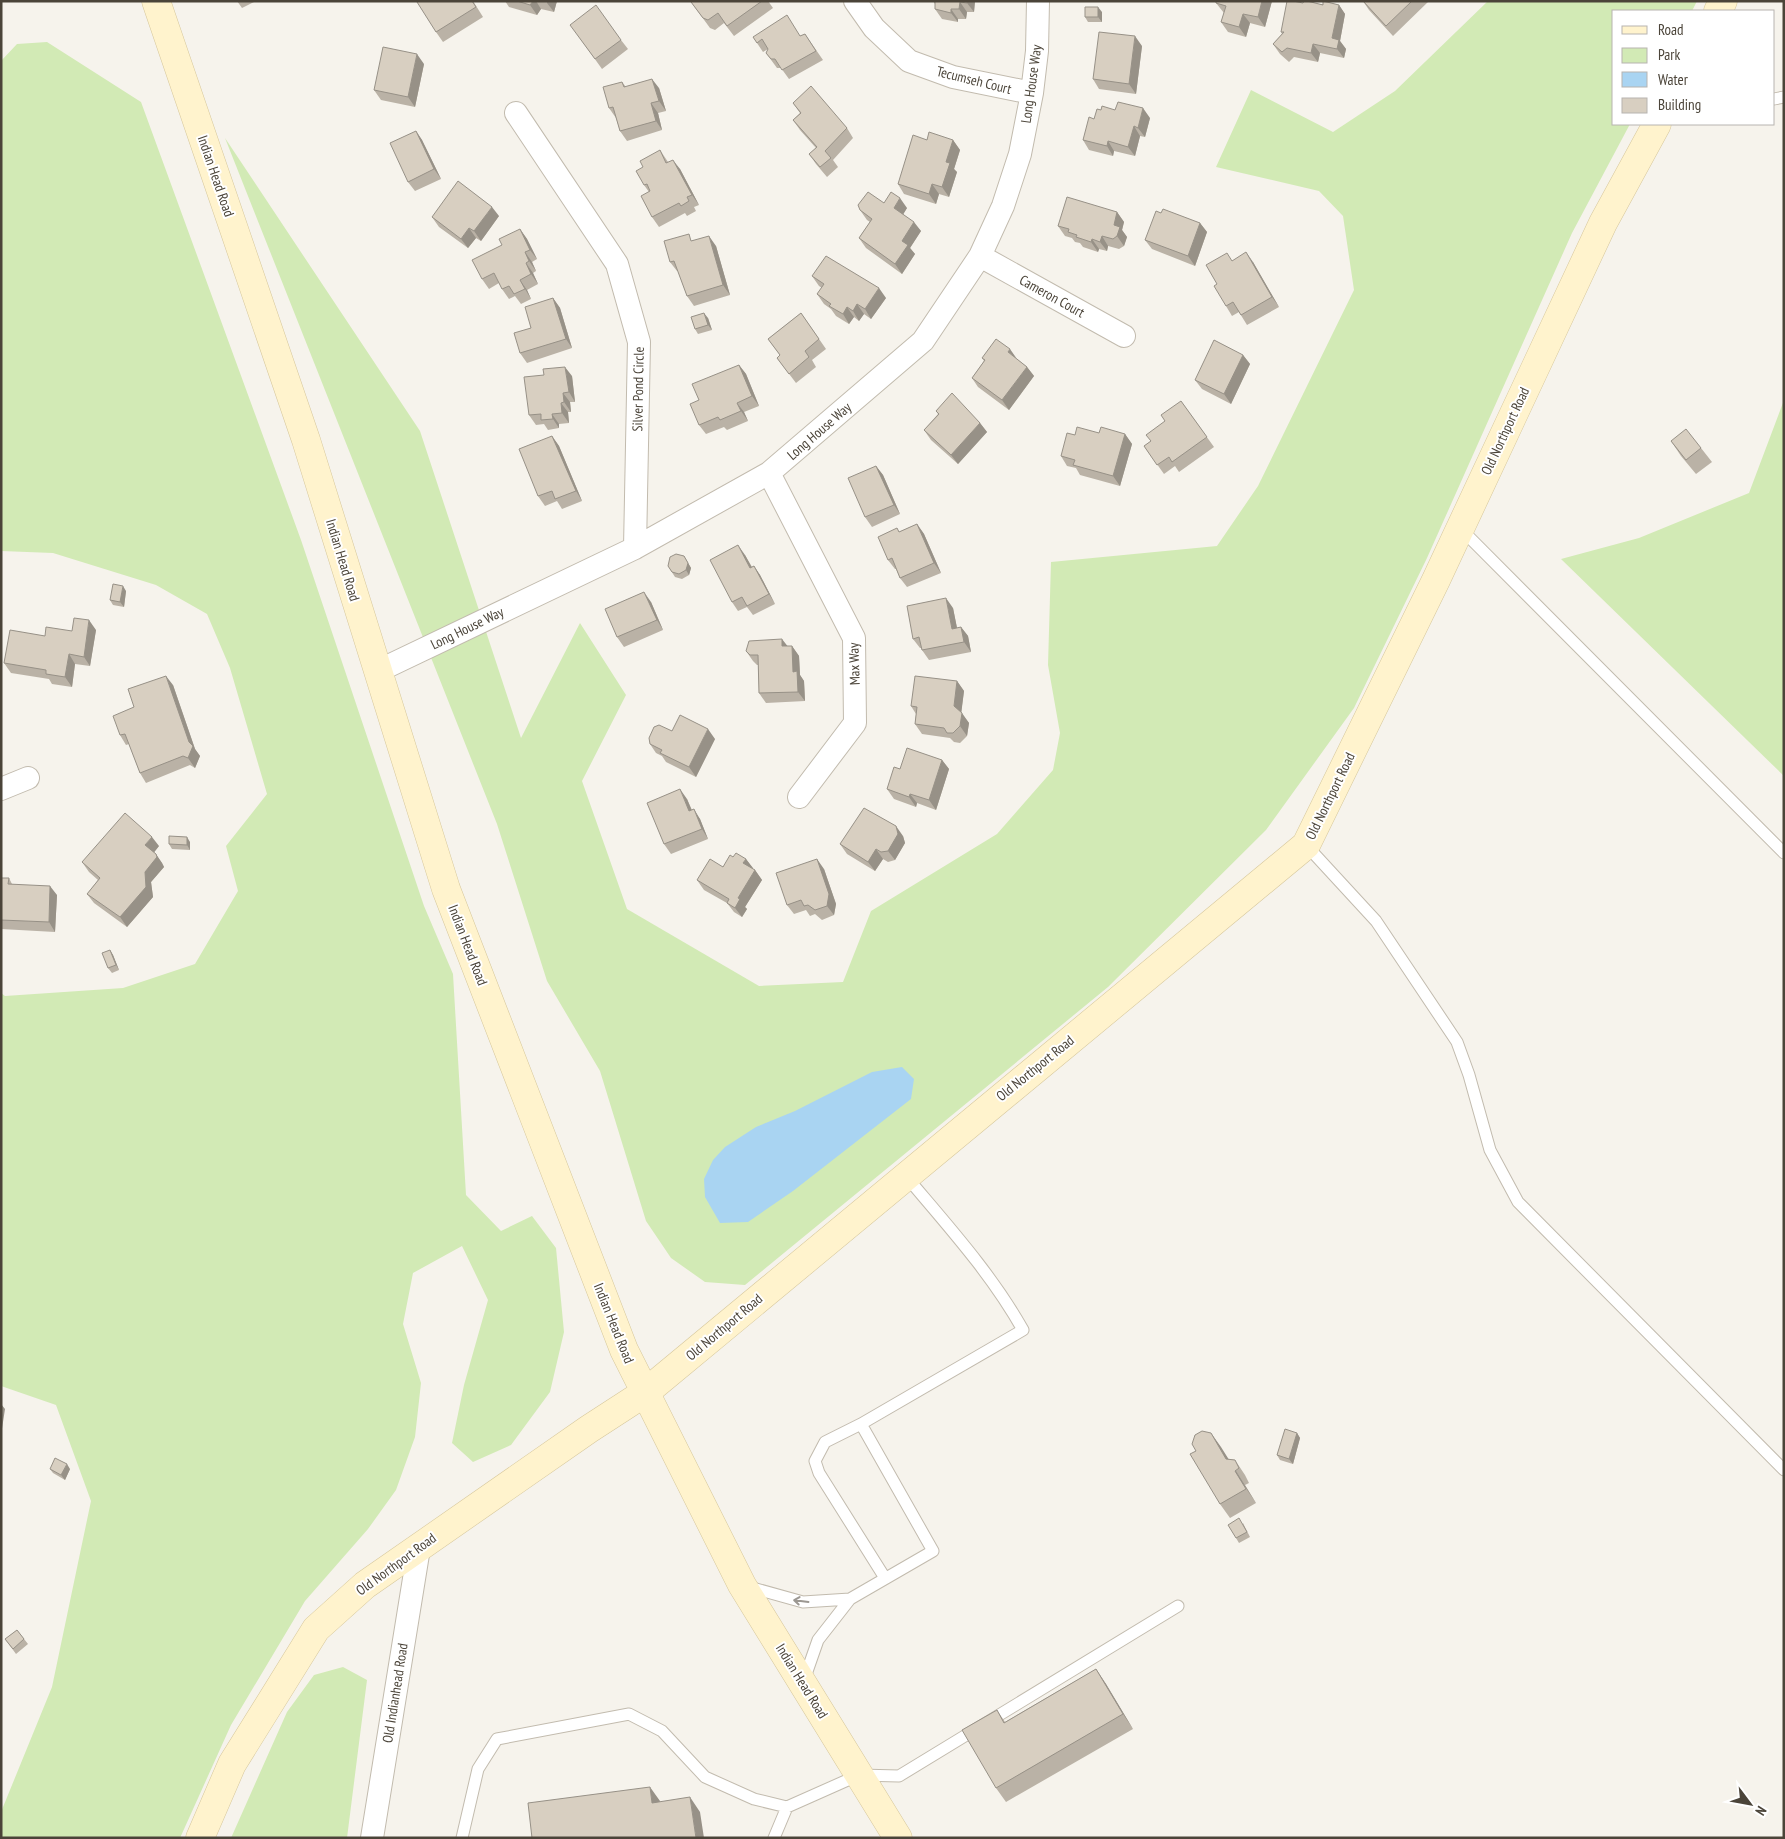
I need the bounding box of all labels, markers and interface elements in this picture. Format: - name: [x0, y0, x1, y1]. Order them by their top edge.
- legend: [1612, 10, 1775, 125]
- text: Road: [1658, 20, 1684, 39]
- street label: Long House Way: [1017, 43, 1046, 124]
- text: Park: [1658, 45, 1680, 64]
- street label: Tecumseh Court: [935, 62, 1013, 98]
- text: Water: [1658, 70, 1689, 89]
- text: Building: [1658, 95, 1701, 114]
- street label: Indian Head Road: [194, 133, 238, 219]
- street label: Cameron Court: [1016, 271, 1088, 321]
- street label: Silver Pond Circle: [628, 346, 648, 432]
- street label: Old Northport Road: [1477, 384, 1533, 478]
- street label: Long House Way: [783, 398, 855, 464]
- street label: Indian Head Road: [322, 517, 364, 603]
- street label: Long House Way: [428, 602, 507, 653]
- street label: Max Way: [844, 642, 864, 686]
- street label: Old Northport Road: [1301, 749, 1359, 843]
- street label: Indian Head Road: [444, 902, 492, 988]
- street label: Old Northport Road: [993, 1031, 1077, 1105]
- street label: Indian Head Road: [590, 1280, 638, 1366]
- street label: Old Northport Road: [682, 1290, 766, 1364]
- street label: Old Northport Road: [352, 1529, 440, 1599]
- one-way arrow: [794, 1596, 810, 1606]
- street label: Indian Head Road: [772, 1640, 832, 1722]
- street label: Old Indianhead Road: [378, 1642, 412, 1744]
- north arrow: [1725, 1779, 1775, 1829]
- text: N: [1751, 1803, 1771, 1819]

